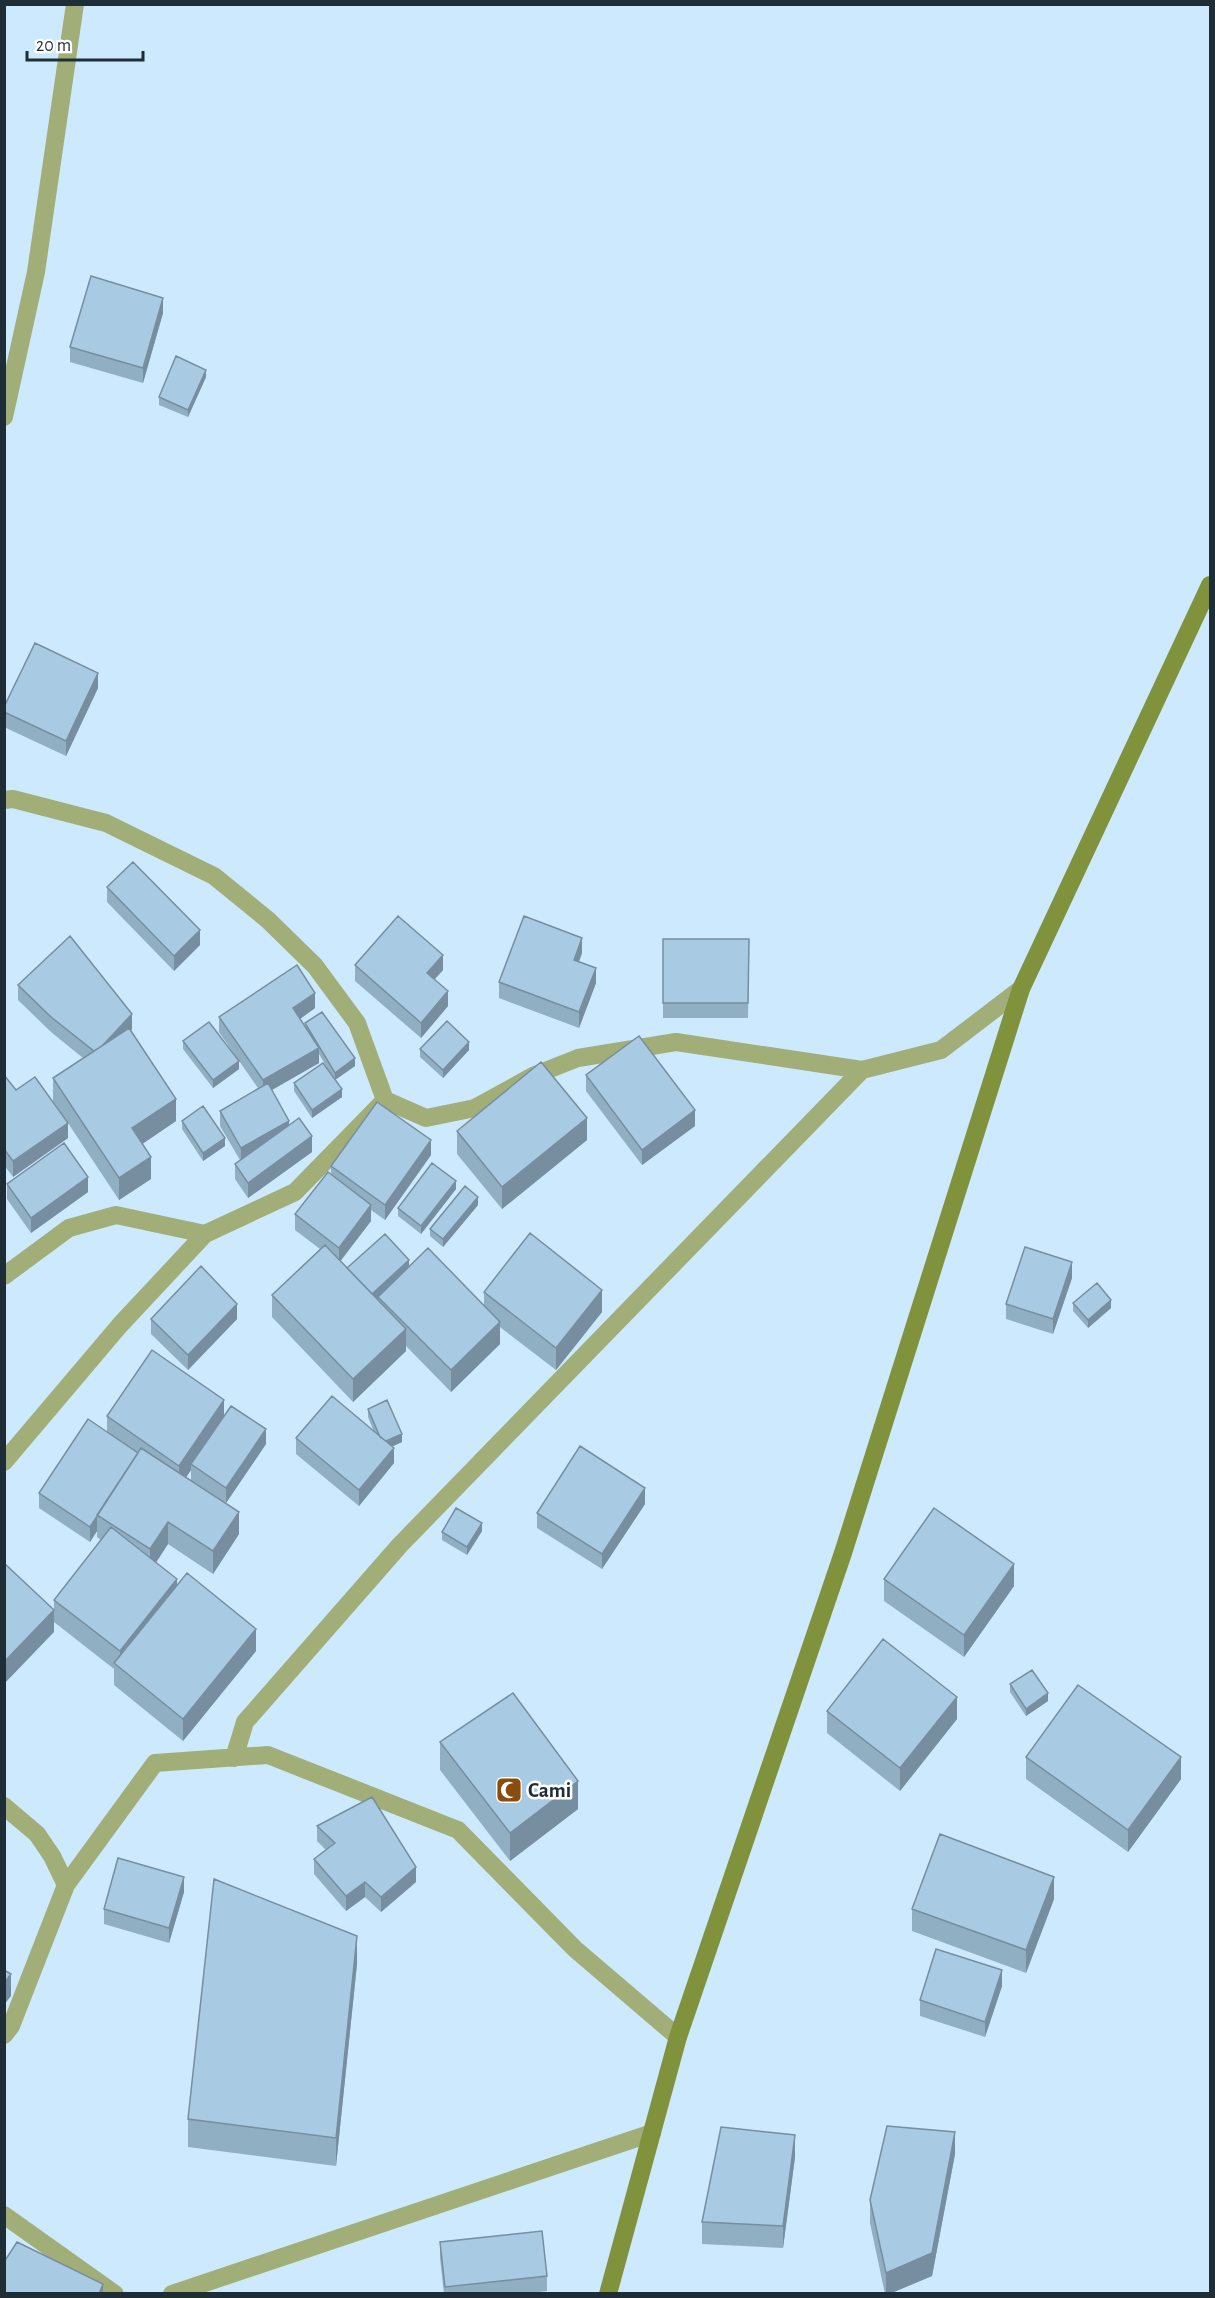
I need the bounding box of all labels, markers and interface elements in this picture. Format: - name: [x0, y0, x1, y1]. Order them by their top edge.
- scale bar: [27, 24, 142, 62]
- text: 20 m: [36, 37, 71, 55]
- mosque icon: Cami: [494, 1775, 524, 1805]
- place label: Cami: [528, 1780, 571, 1801]

